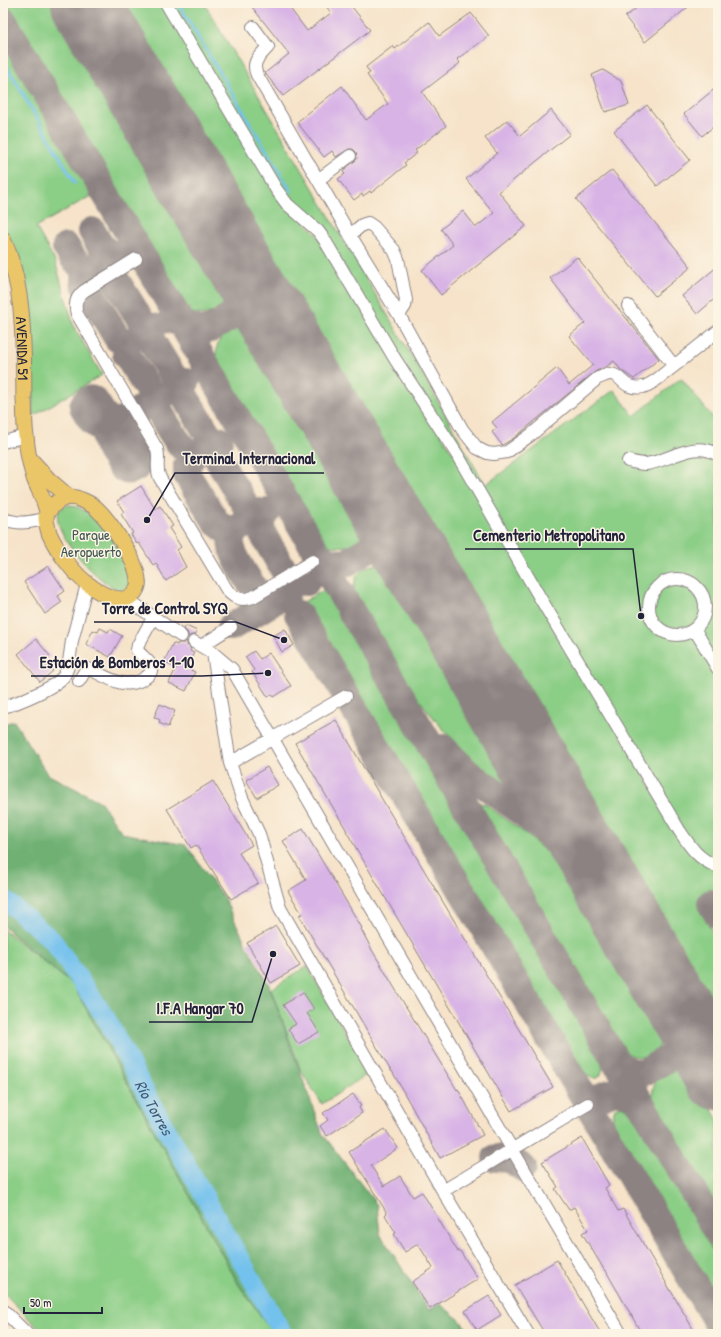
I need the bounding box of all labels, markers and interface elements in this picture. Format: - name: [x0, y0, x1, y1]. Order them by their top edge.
- street label: AVENIDA 51: [11, 316, 34, 380]
- callout: Terminal Internacional: [175, 445, 324, 473]
- text: Terminal Internacional: [182, 447, 316, 469]
- callout: Cementerio Metropolitano: [465, 521, 633, 549]
- park label: Parque Aeropuerto: [61, 524, 121, 562]
- text: Cementerio Metropolitano: [473, 524, 626, 547]
- callout: Torre de Control SYQ: [94, 594, 236, 622]
- text: Torre de Control SYQ: [101, 597, 228, 619]
- callout: Estación de Bomberos 1-10: [31, 648, 202, 676]
- text: Estación de Bomberos 1-10: [40, 651, 194, 673]
- callout: I.F.A Hangar 70: [149, 994, 252, 1022]
- text: I.F.A Hangar 70: [156, 997, 244, 1020]
- water label: Río Torres: [130, 1076, 179, 1141]
- scale bar: [24, 1289, 102, 1315]
- text: 50 m: [30, 1294, 51, 1311]

